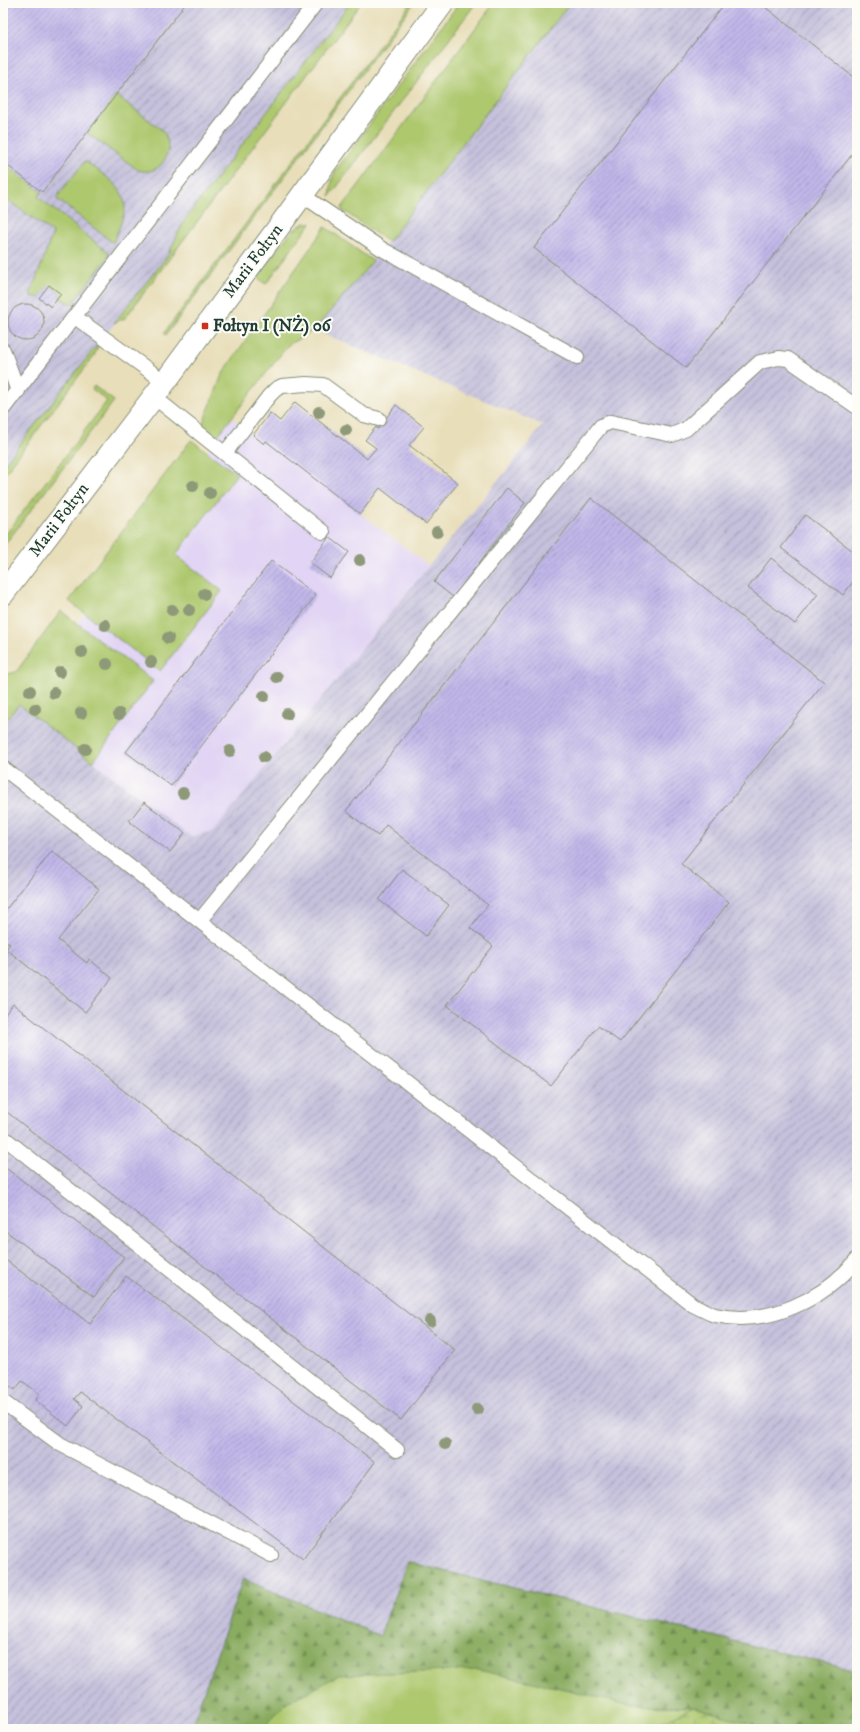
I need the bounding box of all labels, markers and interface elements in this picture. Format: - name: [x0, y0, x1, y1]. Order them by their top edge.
- street label: Marii Fołtyn: [218, 220, 288, 302]
- place label: Fołtyn I (NŻ) 06: [213, 314, 332, 337]
- marker: Fołtyn I (NŻ) 06: [200, 321, 210, 331]
- street label: Marii Fołtyn: [24, 479, 94, 561]

